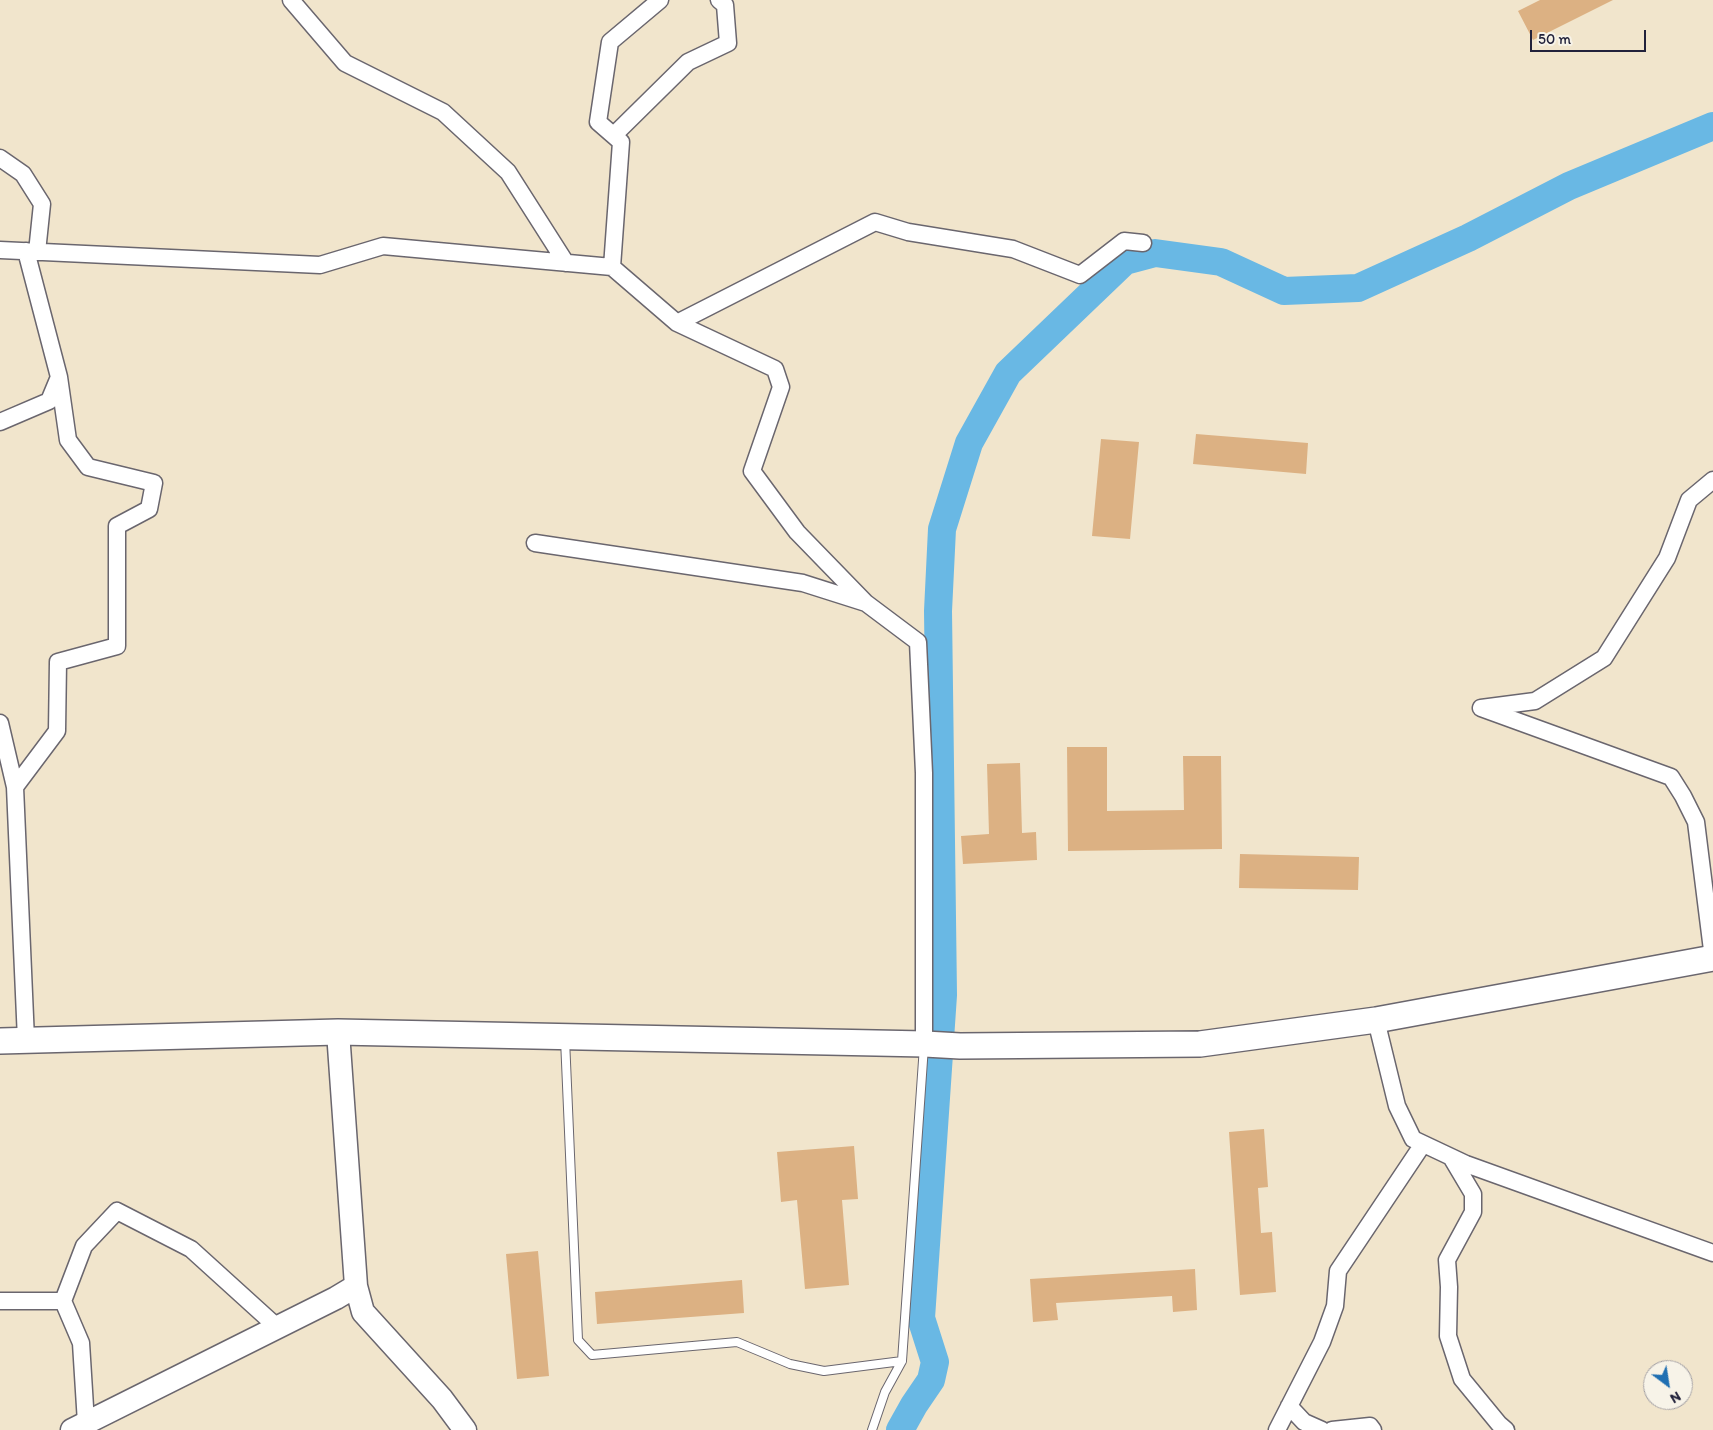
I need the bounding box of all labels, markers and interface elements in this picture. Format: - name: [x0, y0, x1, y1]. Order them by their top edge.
- scale bar: [1533, 20, 1649, 52]
- text: 50 m: [1538, 30, 1571, 48]
- north arrow: [1643, 1360, 1693, 1410]
- text: N: [1667, 1388, 1684, 1407]

